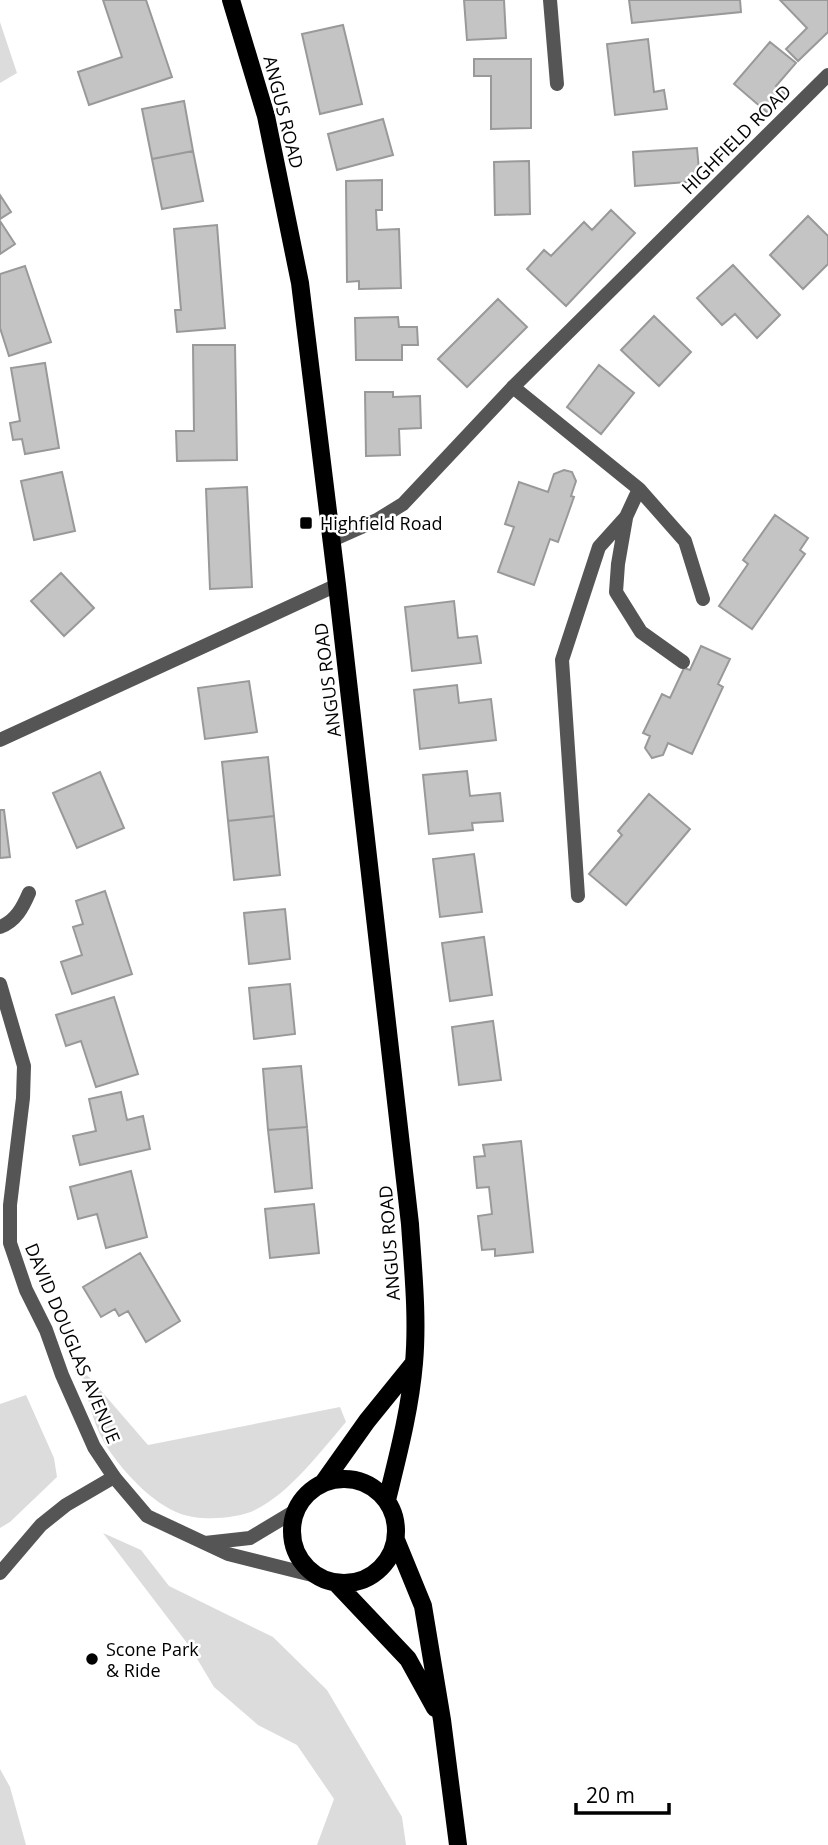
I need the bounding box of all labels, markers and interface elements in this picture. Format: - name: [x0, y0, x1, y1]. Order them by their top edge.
- street label: ANGUS ROAD: [258, 53, 310, 171]
- street label: HIGHFIELD ROAD: [676, 79, 796, 199]
- place label: Highfield Road: [320, 511, 443, 535]
- marker: Highfield Road: [298, 515, 314, 531]
- street label: ANGUS ROAD: [308, 621, 346, 739]
- street label: ANGUS ROAD: [373, 1185, 405, 1301]
- street label: DAVID DOUGLAS AVENUE: [20, 1239, 126, 1447]
- place label: Scone Park & Ride: [106, 1637, 199, 1682]
- marker: Scone Park & Ride: [84, 1651, 100, 1667]
- scale bar: [576, 1772, 669, 1816]
- text: 20 m: [586, 1781, 635, 1809]

